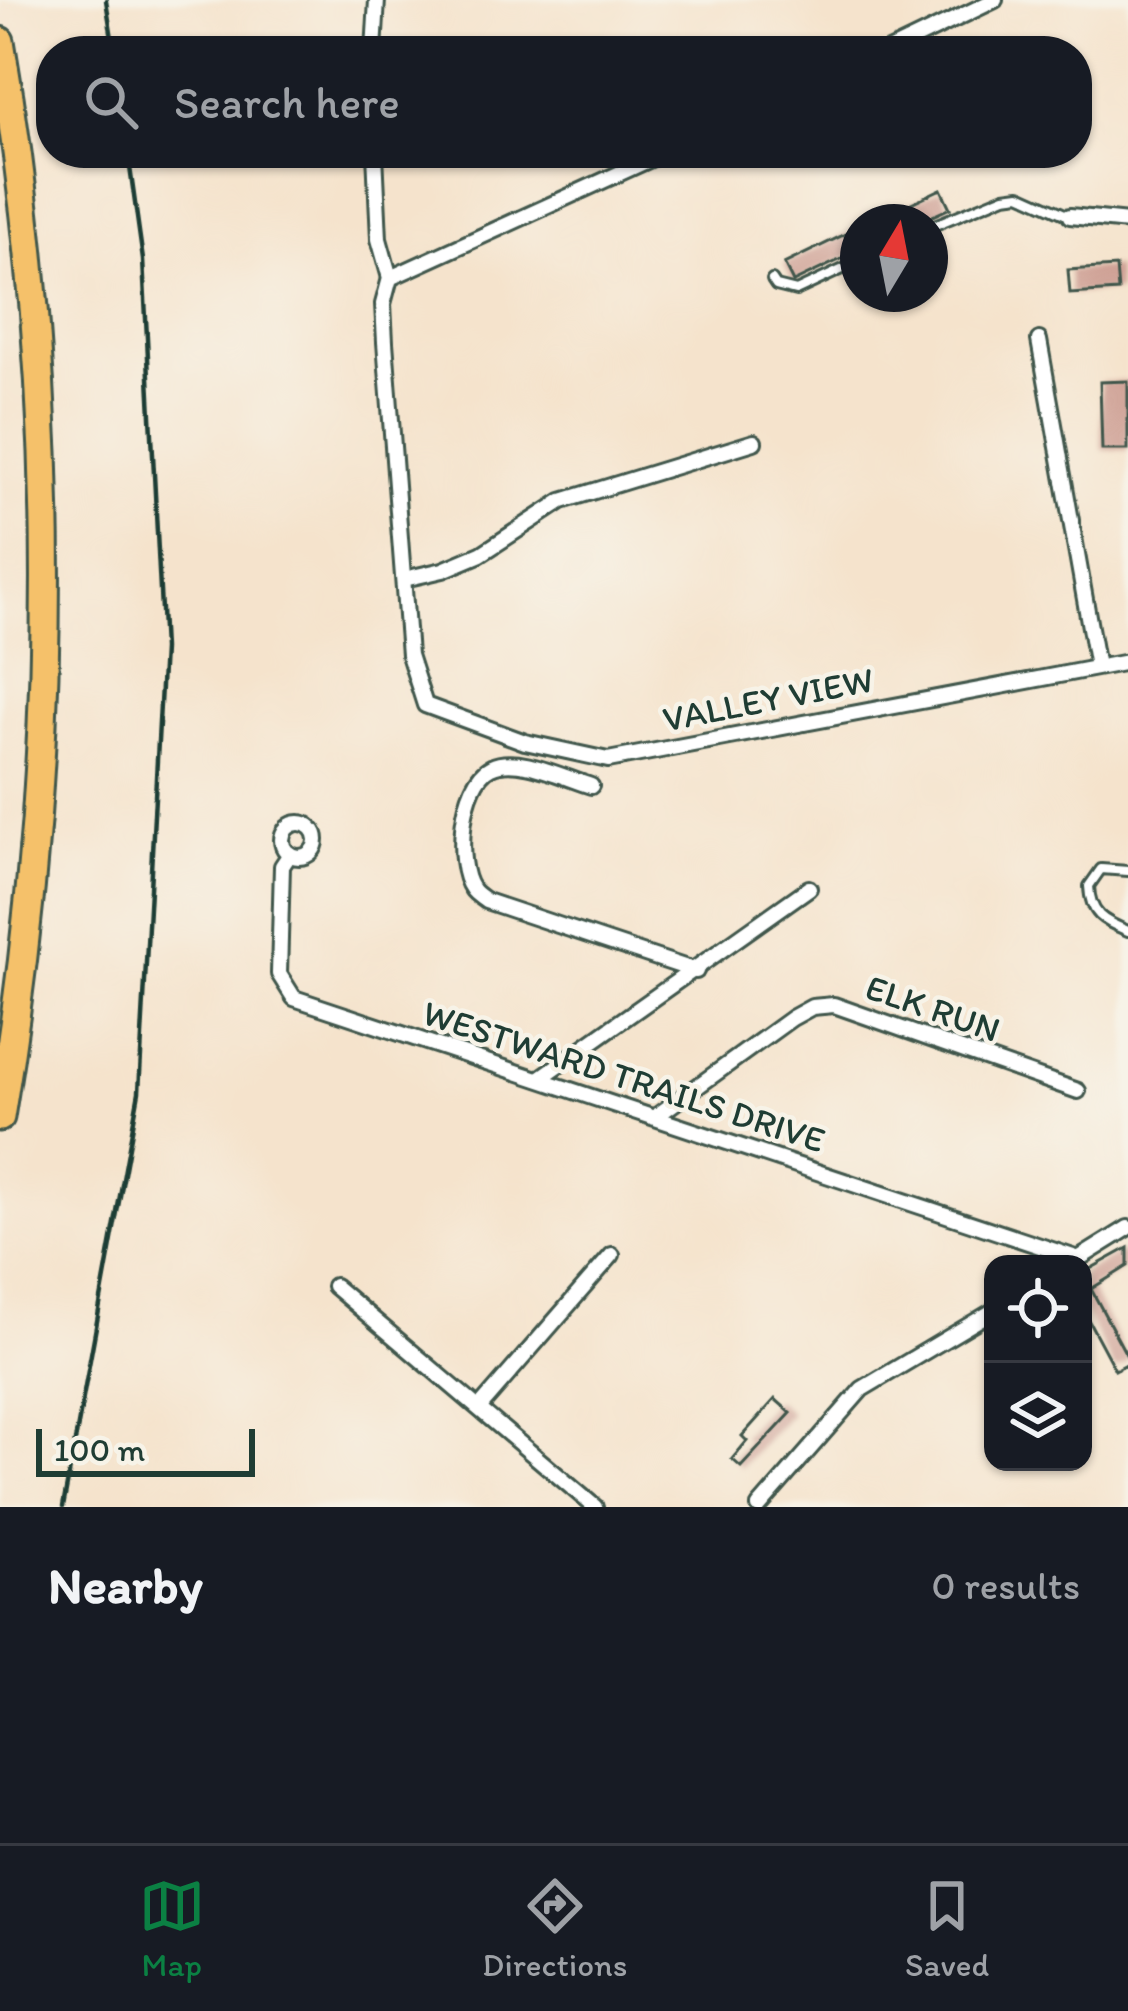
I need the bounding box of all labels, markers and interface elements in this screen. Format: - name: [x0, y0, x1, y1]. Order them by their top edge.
- search box: [36, 36, 1092, 168]
- icon: search: [78, 69, 144, 135]
- text: Search here: [174, 75, 400, 129]
- north arrow: [840, 204, 948, 312]
- street label: VALLEY VIEW: [659, 658, 877, 740]
- street label: ELK RUN: [860, 965, 1006, 1051]
- street label: WESTWARD TRAILS DRIVE: [418, 991, 830, 1161]
- map controls: [984, 1255, 1092, 1471]
- button: locate: [984, 1255, 1092, 1363]
- button: layers: [984, 1363, 1092, 1471]
- scale bar: [36, 1423, 255, 1476]
- text: 100 m: [54, 1430, 145, 1469]
- text: Nearby: [48, 1555, 203, 1616]
- text: 0 results: [931, 1562, 1080, 1609]
- tab: Map: [139, 1873, 205, 1984]
- tab: Directions: [482, 1873, 627, 1984]
- tab: Saved: [905, 1873, 989, 1984]

